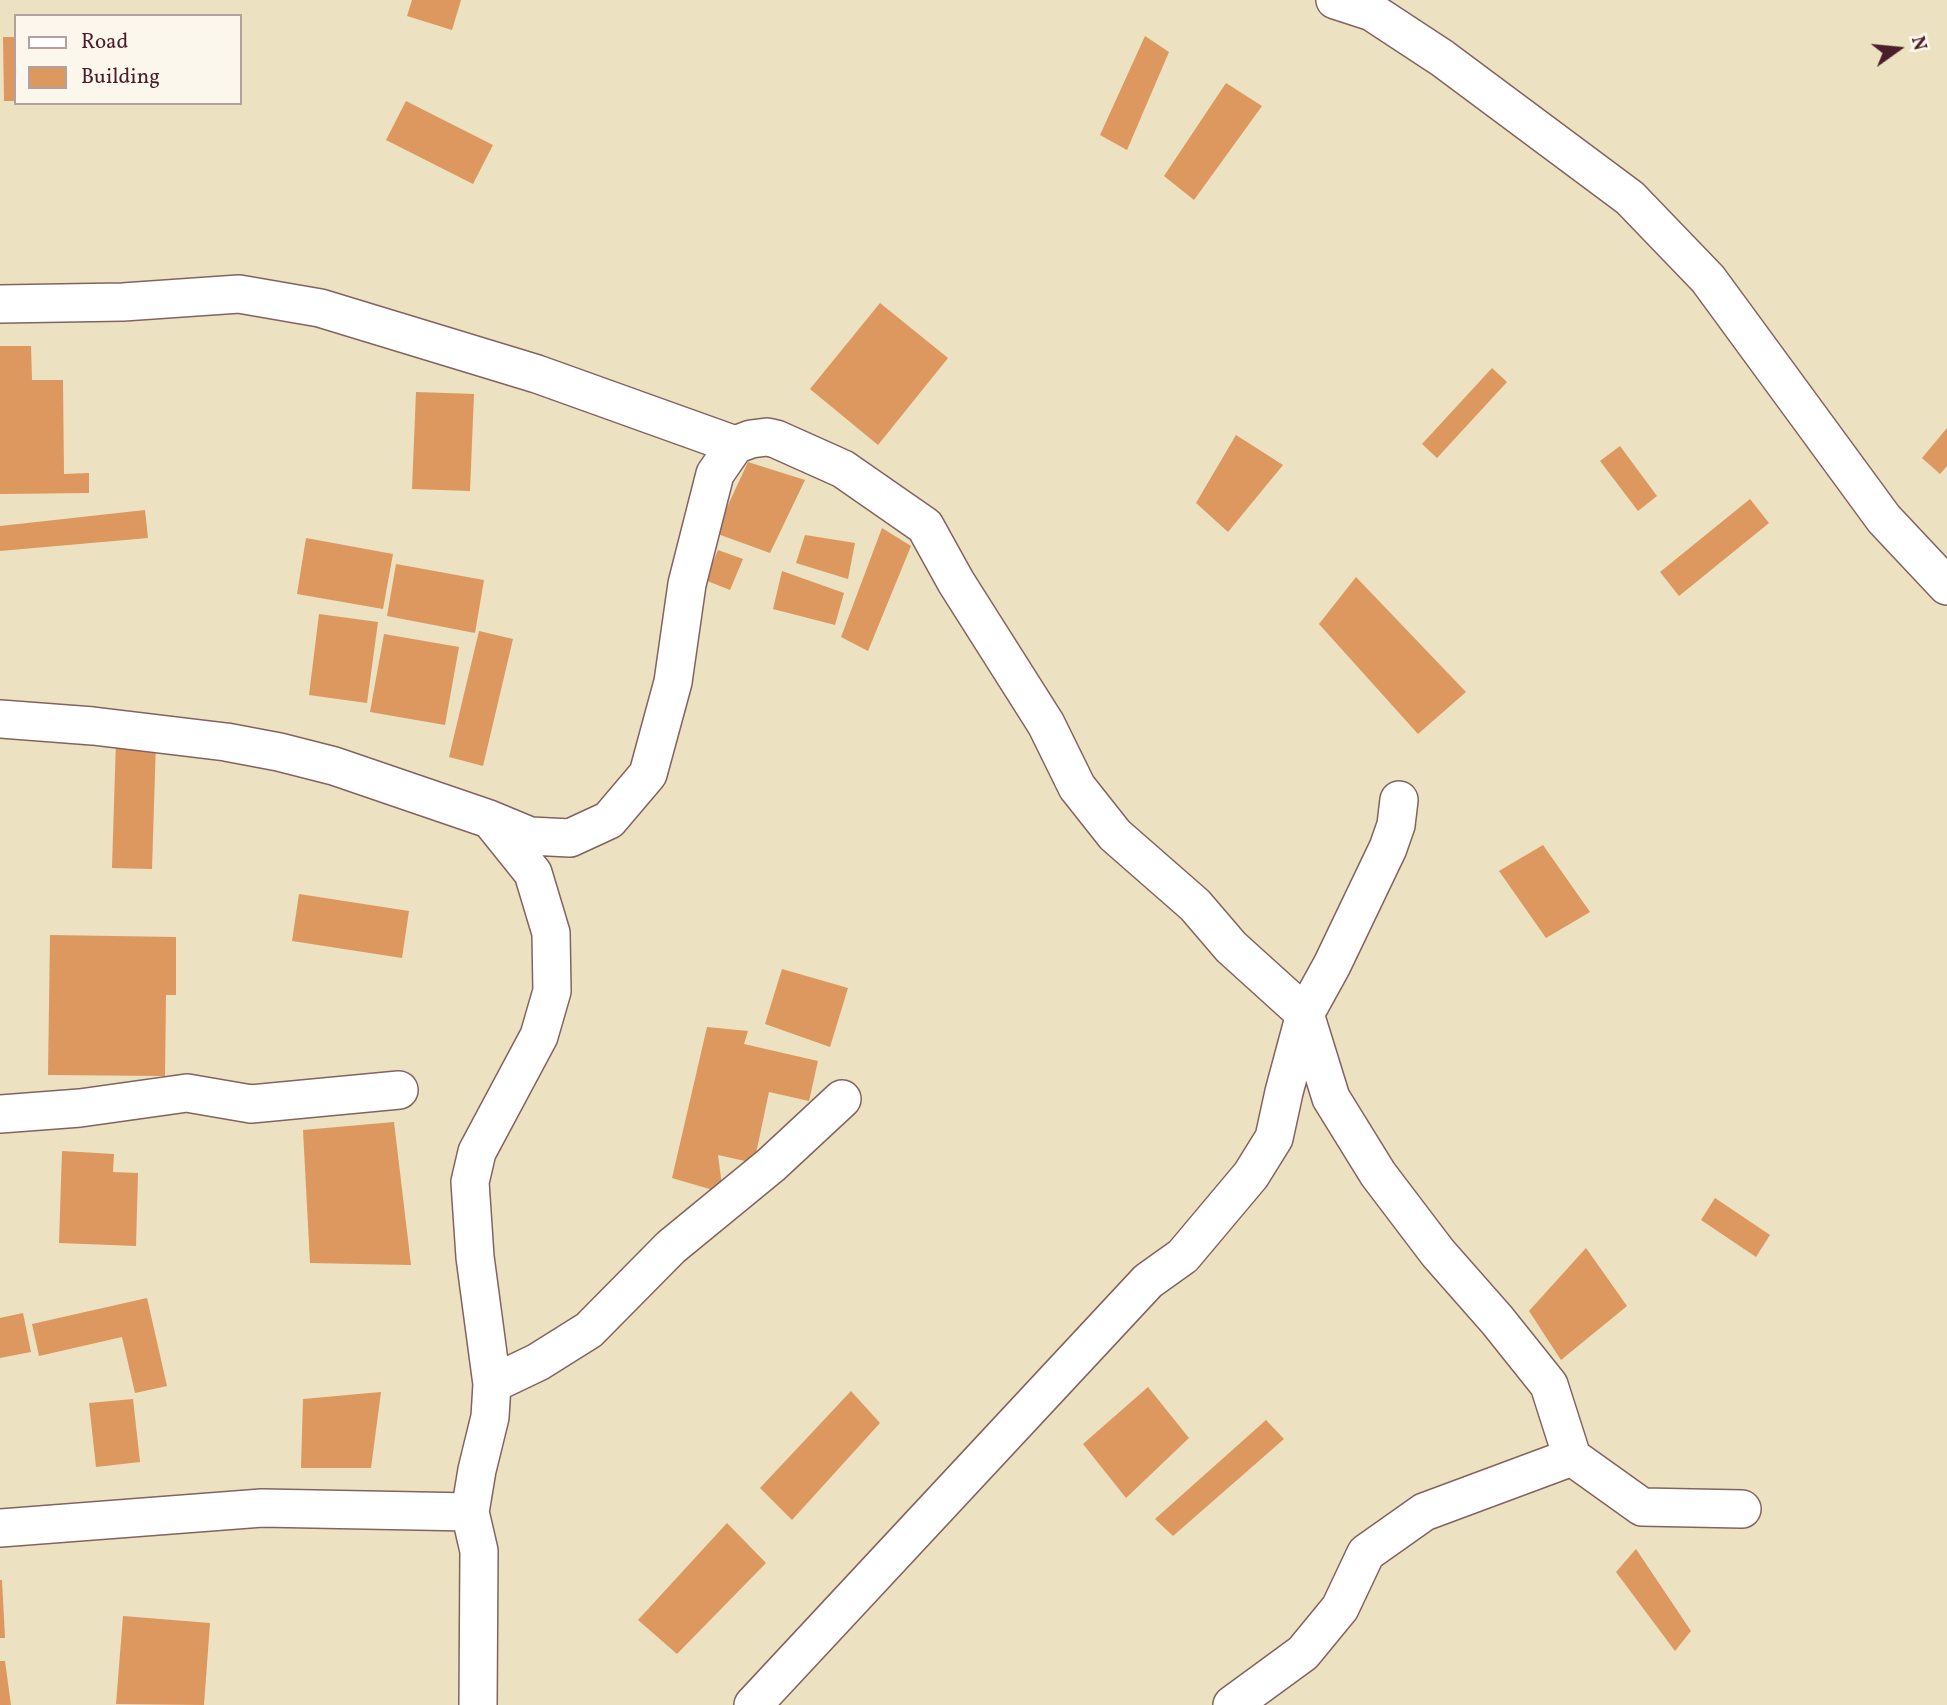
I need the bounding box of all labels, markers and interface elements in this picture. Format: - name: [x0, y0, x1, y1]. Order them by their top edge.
- legend: [14, 14, 242, 105]
- north arrow: [1863, 14, 1933, 84]
- text: Road: [81, 28, 128, 57]
- text: N: [1904, 34, 1933, 54]
- text: Building: [81, 63, 160, 92]

